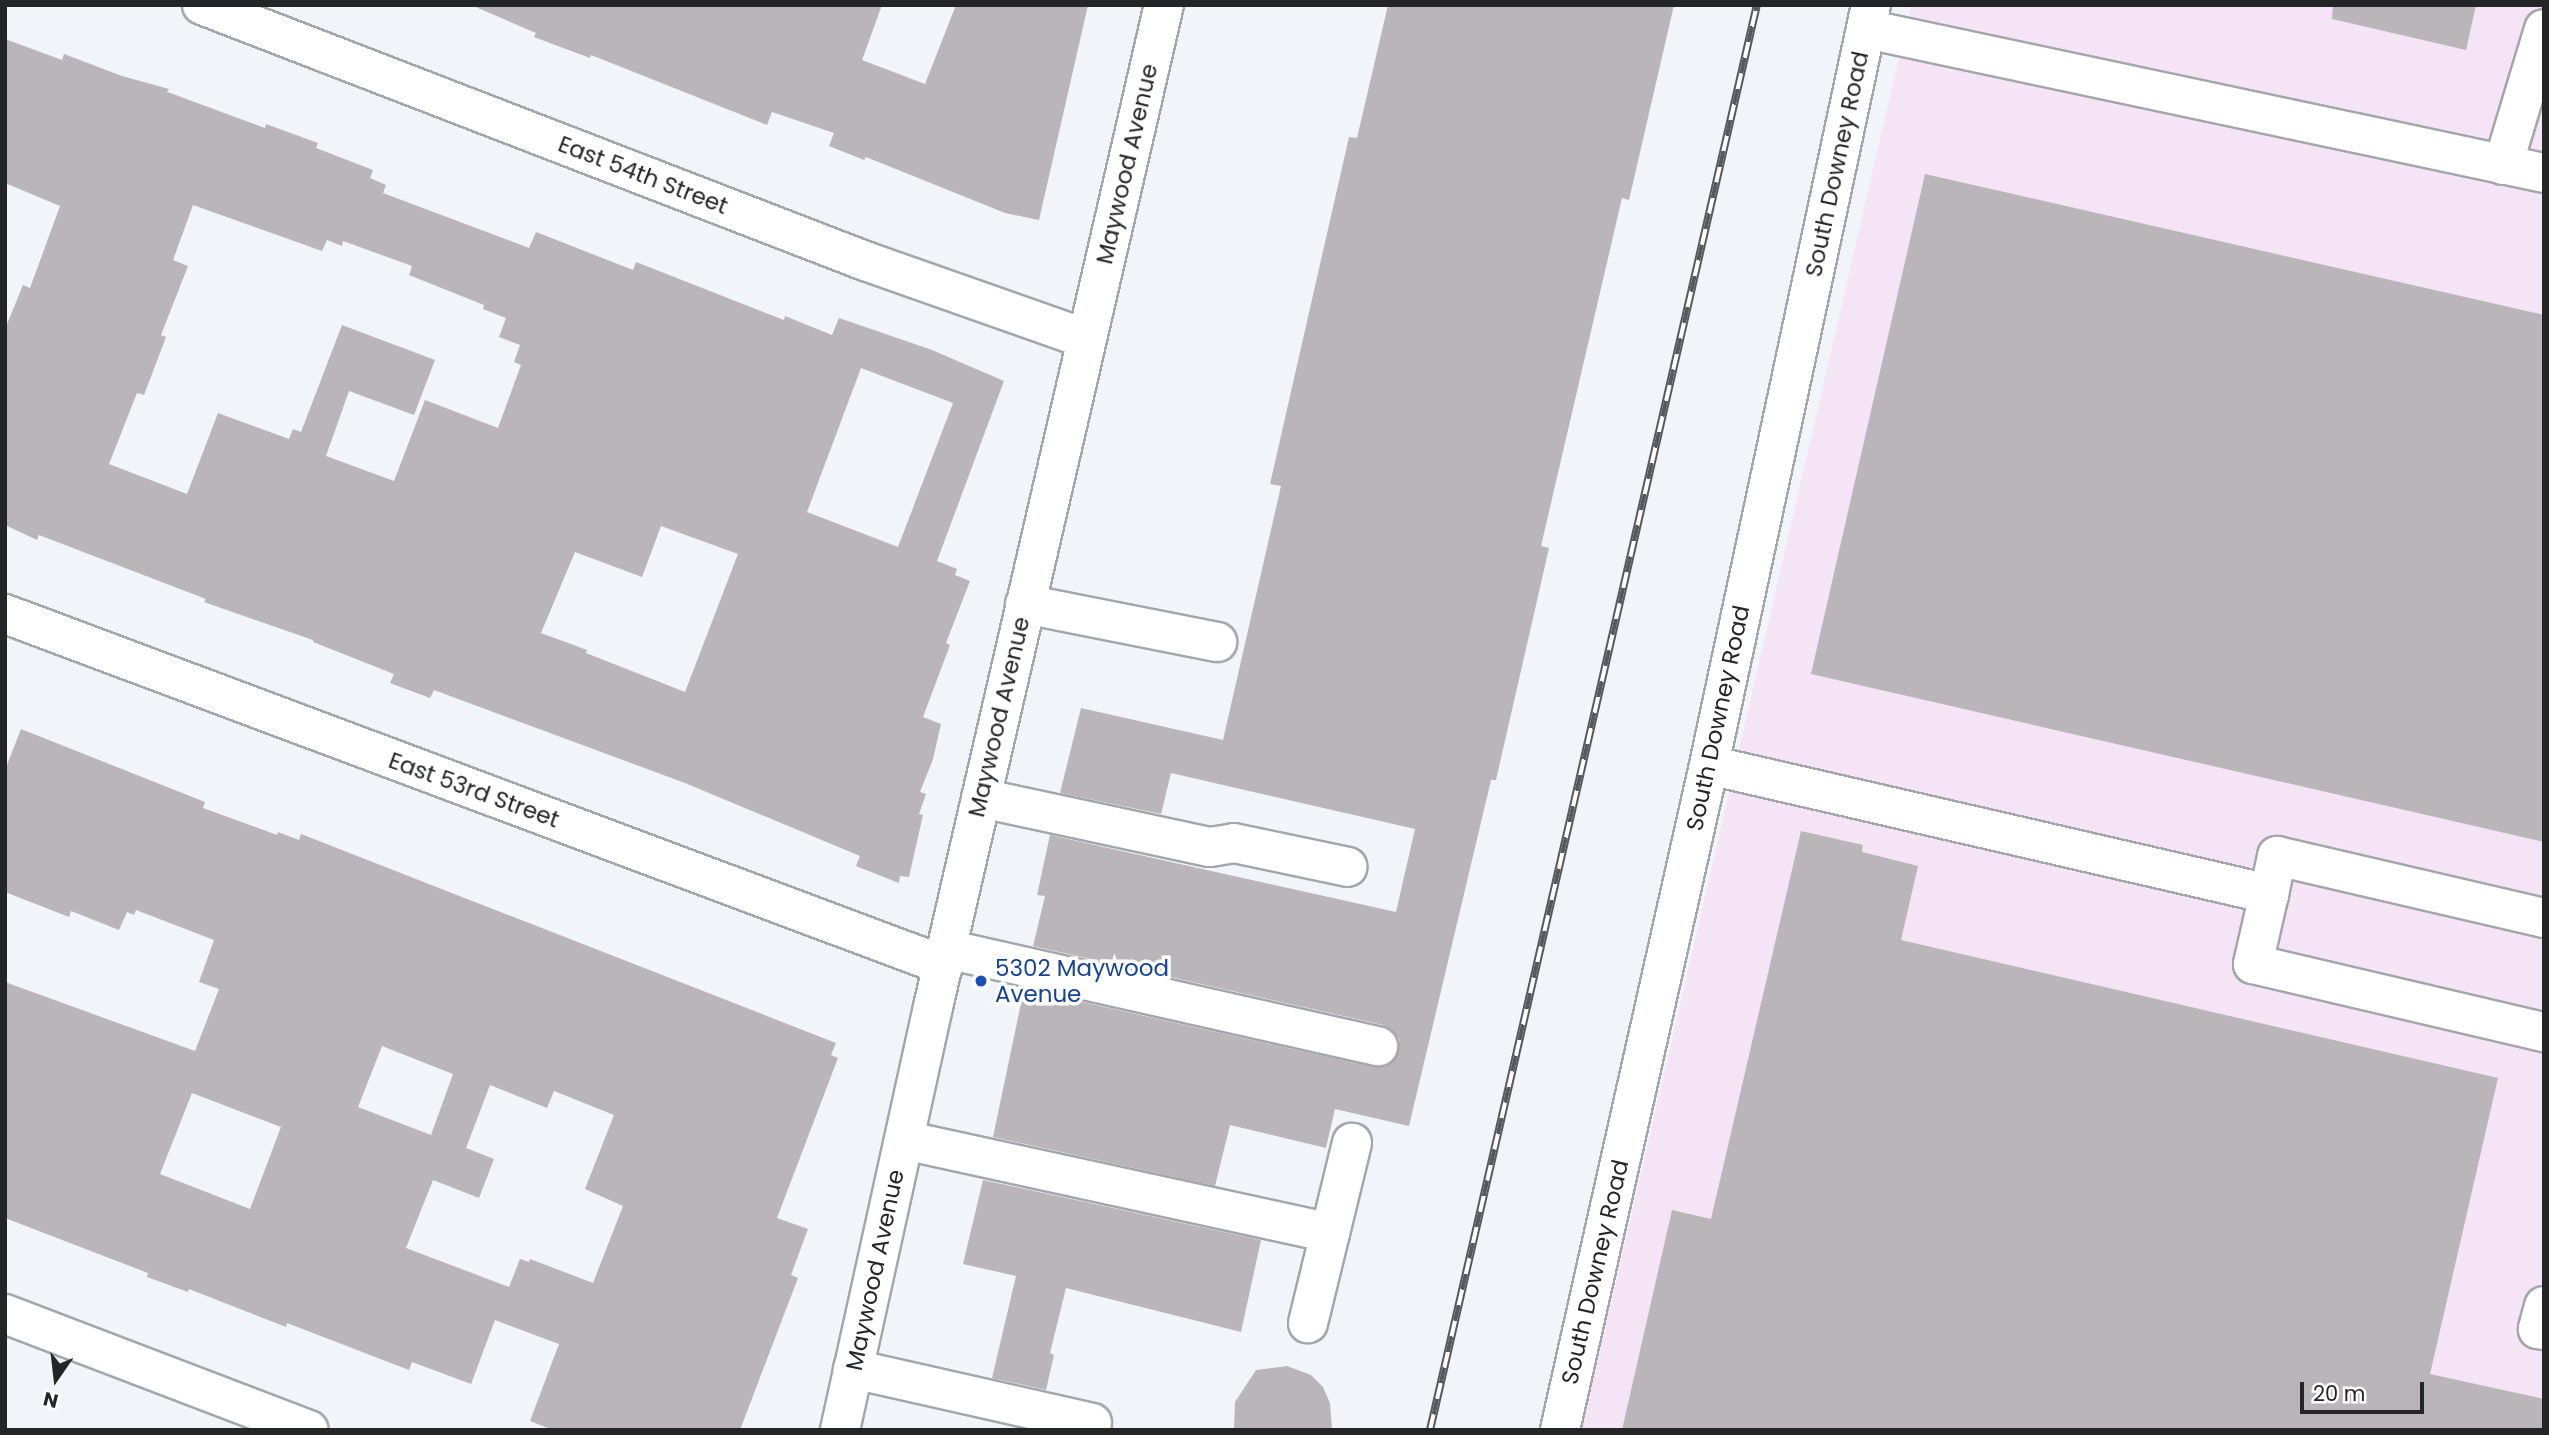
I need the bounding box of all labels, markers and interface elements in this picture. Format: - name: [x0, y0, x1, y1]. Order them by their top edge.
- street label: South Downey Road: [1800, 49, 1874, 279]
- street label: Maywood Avenue: [1091, 61, 1163, 267]
- street label: East 54th Street: [554, 130, 732, 220]
- street label: South Downey Road: [1681, 603, 1755, 833]
- street label: Maywood Avenue: [963, 614, 1035, 820]
- street label: East 53rd Street: [385, 746, 563, 834]
- place label: 5302 Maywood Avenue: [995, 954, 1169, 1008]
- marker: 5302 Maywood Avenue: [973, 973, 989, 989]
- street label: South Downey Road: [1556, 1157, 1634, 1387]
- street label: Maywood Avenue: [840, 1167, 910, 1373]
- north arrow: [21, 1344, 91, 1414]
- scale bar: [2304, 1368, 2428, 1412]
- text: 20 m: [2313, 1379, 2366, 1408]
- text: N: [41, 1385, 61, 1415]

